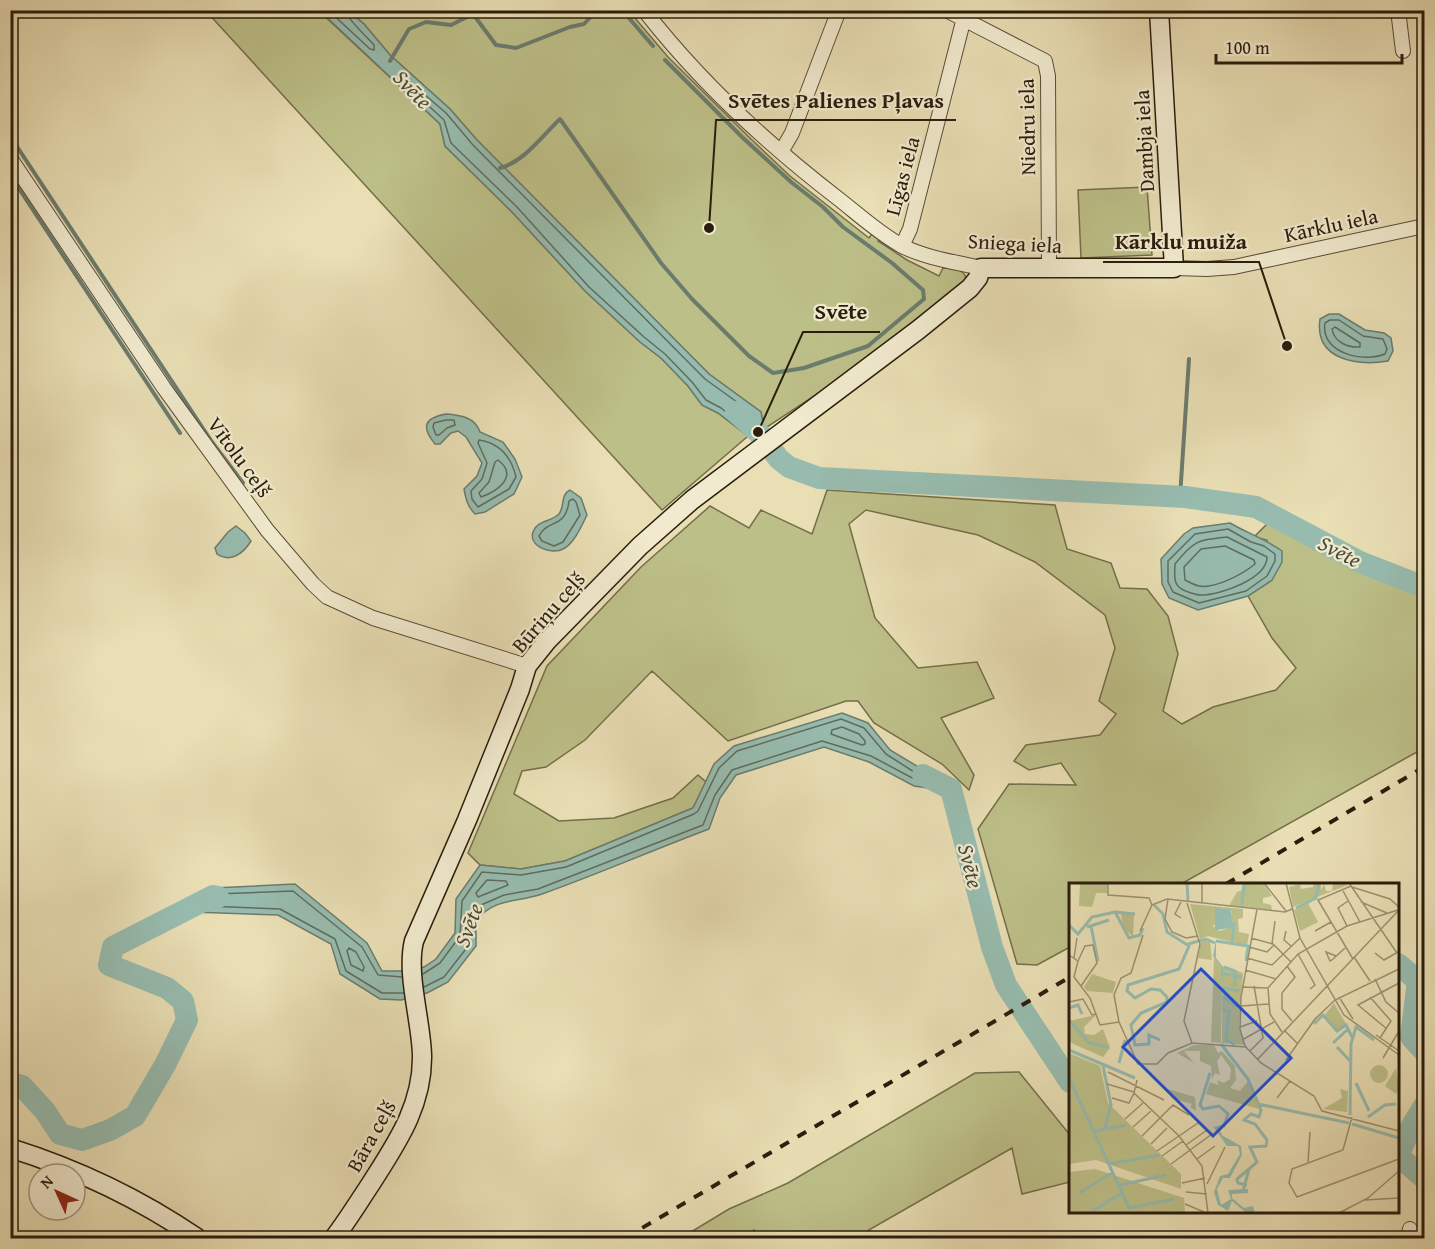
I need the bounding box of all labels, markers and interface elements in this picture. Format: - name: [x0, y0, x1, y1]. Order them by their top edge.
- scale bar: [1216, 27, 1402, 65]
- text: 100 m: [1225, 34, 1270, 61]
- water label: Svēte: [386, 62, 440, 116]
- street label: Niedru iela: [1011, 78, 1043, 176]
- callout: Svētes Palienes Pļavas: [716, 80, 956, 120]
- text: Svētes Palienes Pļavas: [728, 84, 944, 116]
- street label: Dambja iela: [1126, 89, 1162, 193]
- street label: Līgas iela: [877, 133, 927, 219]
- street label: Kārklu iela: [1281, 200, 1381, 250]
- callout: Kārklu muiža: [1103, 222, 1259, 262]
- street label: Sniega iela: [967, 225, 1063, 261]
- text: Kārklu muiža: [1115, 225, 1248, 257]
- callout: Svēte: [803, 292, 880, 332]
- text: Svēte: [815, 295, 868, 327]
- street label: Vītolu ceļš: [200, 410, 280, 504]
- water label: Svēte: [1313, 527, 1367, 575]
- street label: Būriņu ceļš: [504, 564, 592, 660]
- water label: Svēte: [950, 840, 992, 892]
- inset map: [1069, 883, 1399, 1213]
- water label: Svēte: [445, 898, 491, 951]
- street label: Bāra ceļš: [338, 1094, 404, 1178]
- north arrow: [27, 1162, 87, 1222]
- text: N: [34, 1169, 59, 1194]

